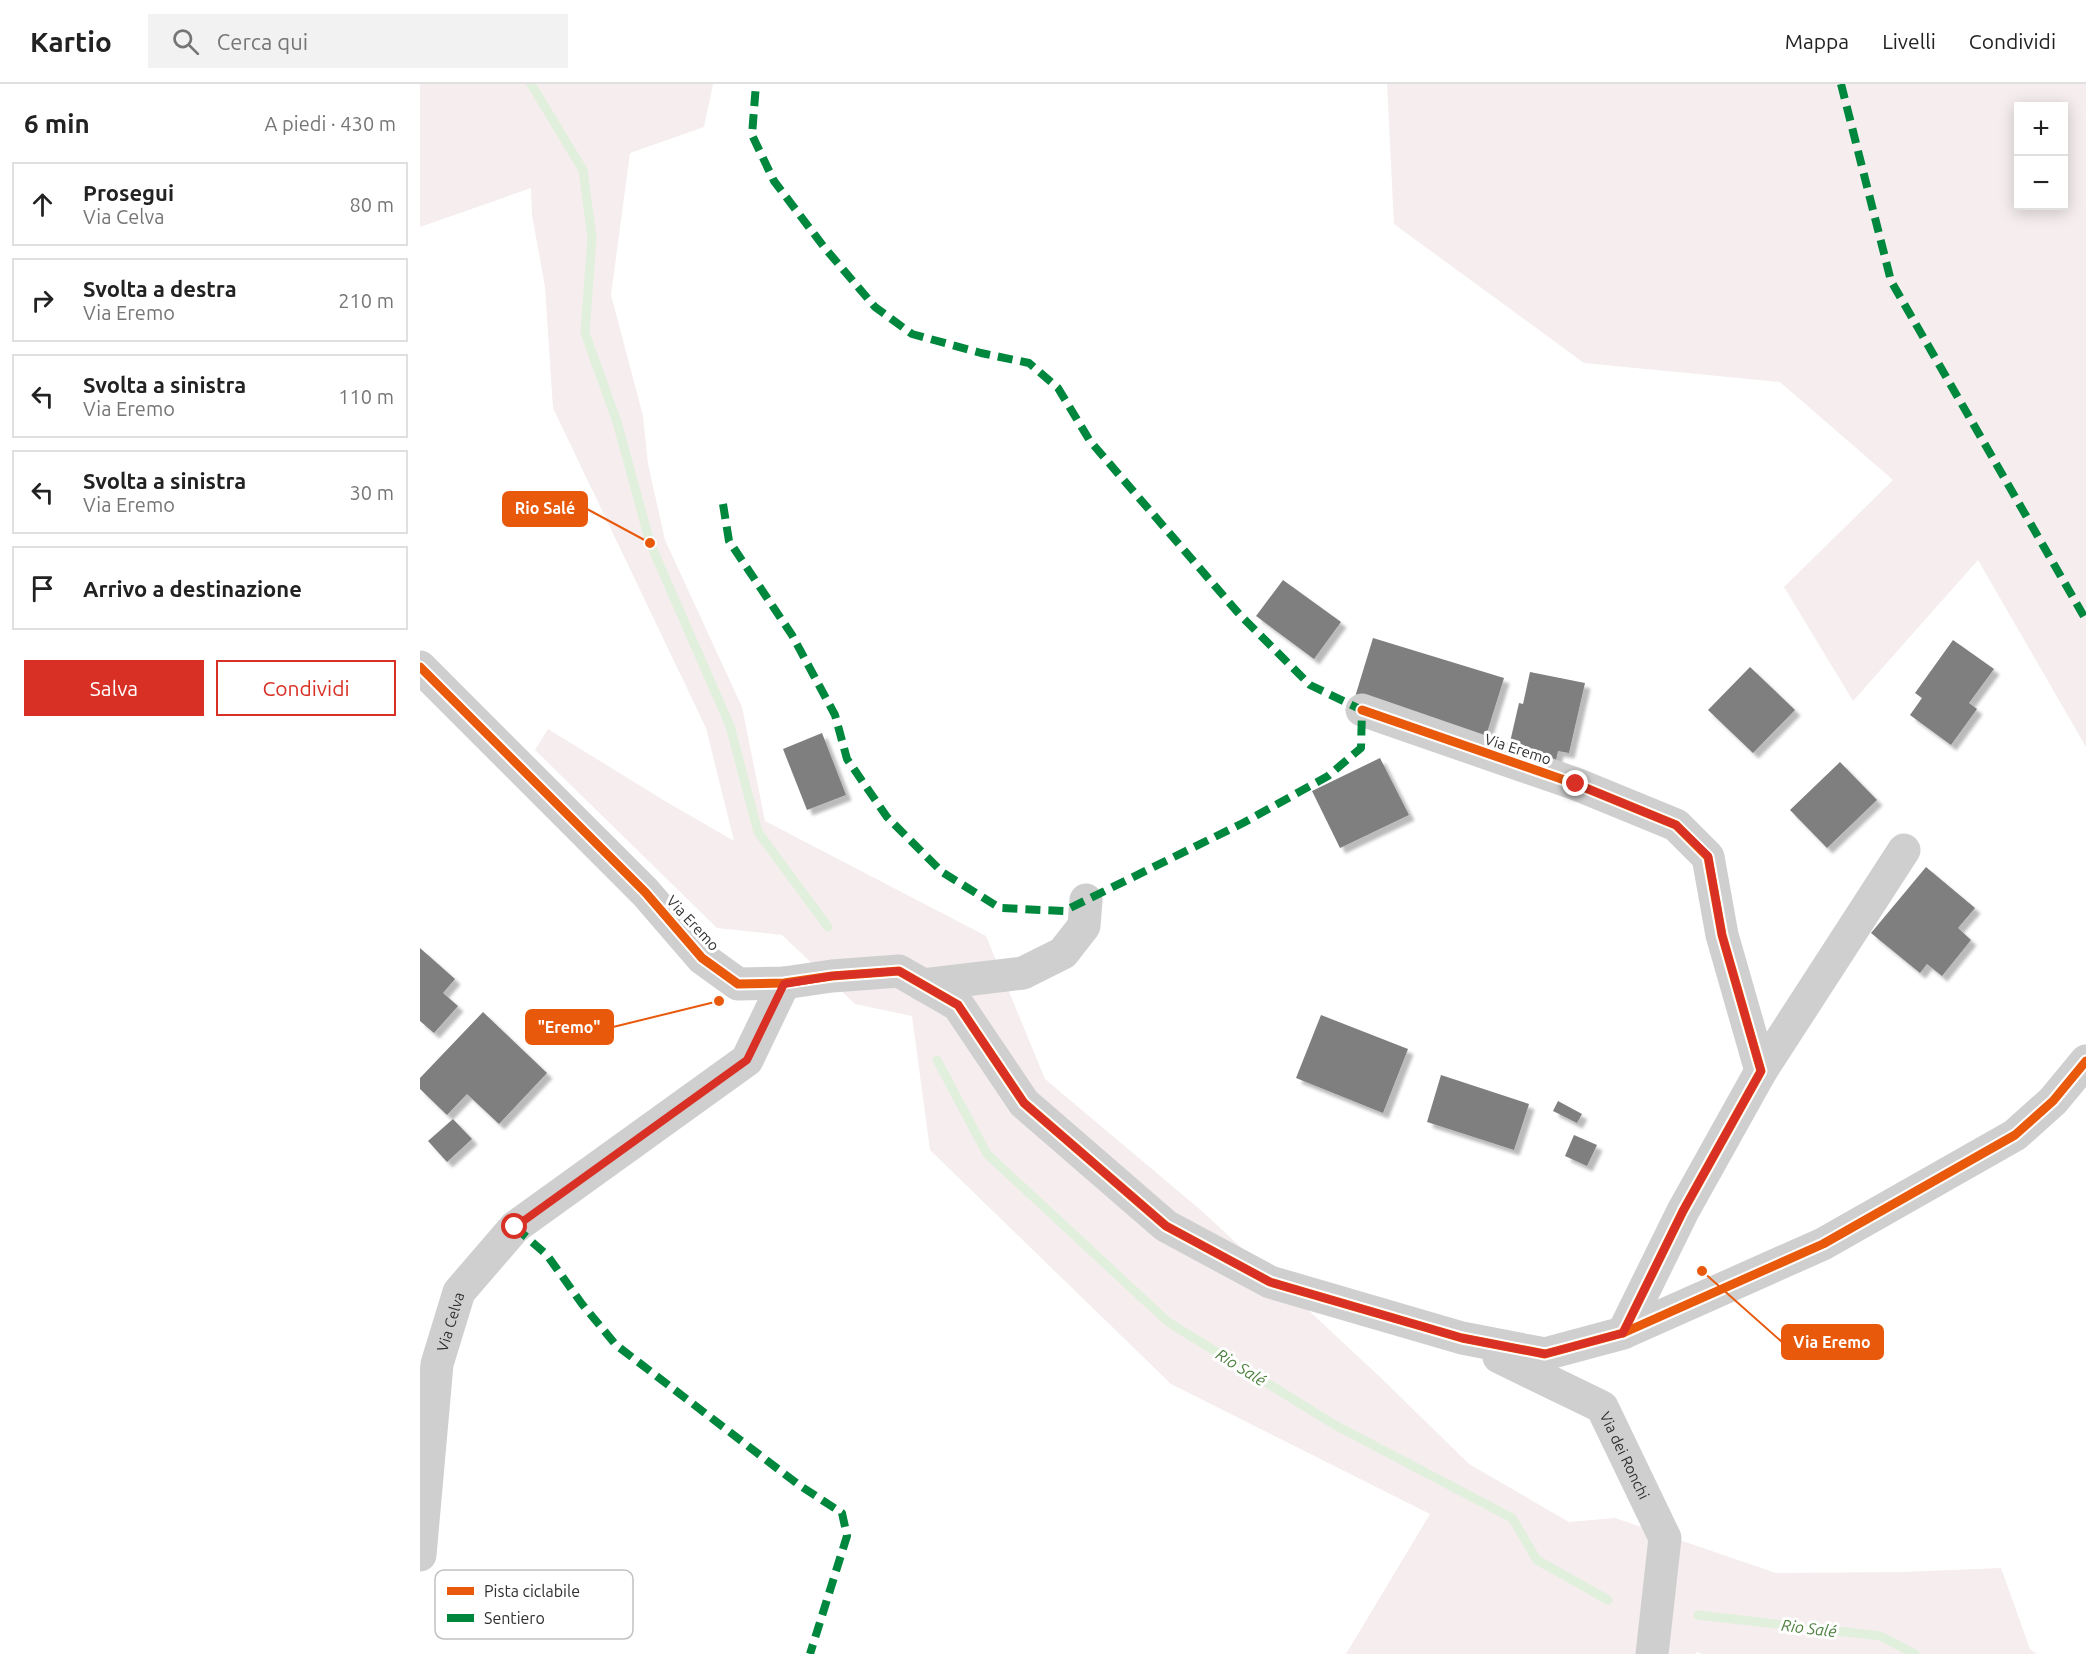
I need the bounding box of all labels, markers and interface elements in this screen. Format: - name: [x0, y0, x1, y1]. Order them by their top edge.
- search box: [148, 14, 568, 68]
- icon: search: [169, 25, 202, 58]
- text: Kartio: [30, 26, 112, 57]
- text: Cerca qui: [217, 29, 308, 54]
- text: Mappa: [1785, 29, 1849, 53]
- text: Livelli: [1882, 29, 1936, 53]
- text: Condividi: [1969, 29, 2056, 53]
- map controls: [2014, 102, 2068, 210]
- button: +: [2014, 102, 2068, 156]
- text: 6 min: [24, 109, 90, 138]
- text: A piedi · 430 m: [265, 112, 396, 135]
- button: −: [2014, 156, 2068, 210]
- text: Prosegui: [83, 180, 174, 205]
- icon: ahead: [26, 188, 59, 221]
- text: 80 m: [350, 193, 394, 216]
- text: Via Celva: [83, 205, 165, 228]
- text: Svolta a destra: [83, 276, 237, 301]
- icon: right: [26, 284, 59, 317]
- text: 210 m: [338, 289, 394, 312]
- text: Via Eremo: [83, 301, 175, 324]
- text: Svolta a sinistra: [83, 372, 246, 397]
- icon: left: [26, 380, 59, 413]
- text: 110 m: [338, 385, 394, 408]
- text: Via Eremo: [83, 397, 175, 420]
- text: Svolta a sinistra: [83, 468, 246, 493]
- icon: left: [26, 476, 59, 509]
- text: 30 m: [350, 481, 394, 504]
- callout: Rio Salé: [503, 492, 587, 526]
- text: Via Eremo: [83, 493, 175, 516]
- text: Rio Salé: [515, 499, 575, 517]
- icon: arrive: [26, 572, 59, 605]
- text: Arrivo a destinazione: [83, 576, 302, 601]
- button: Salva: [24, 660, 204, 716]
- button: Condividi: [216, 660, 396, 716]
- street label: Via Eremo: [1483, 730, 1553, 768]
- route end: [1562, 770, 1588, 796]
- street label: Via Eremo: [663, 892, 723, 954]
- callout: "Eremo": [526, 1010, 613, 1044]
- text: "Eremo": [538, 1018, 600, 1036]
- route start: [501, 1213, 527, 1239]
- street label: Via Celva: [433, 1290, 467, 1353]
- callout: Via Eremo: [1782, 1325, 1883, 1359]
- text: Via Eremo: [1793, 1333, 1871, 1351]
- water label: Rio Salé: [1213, 1345, 1269, 1389]
- street label: Via dei Ronchi: [1597, 1409, 1653, 1502]
- legend: [435, 1570, 633, 1639]
- text: Pista ciclabile: [484, 1582, 580, 1600]
- text: Sentiero: [484, 1609, 545, 1627]
- water label: Rio Salé: [1780, 1616, 1838, 1640]

